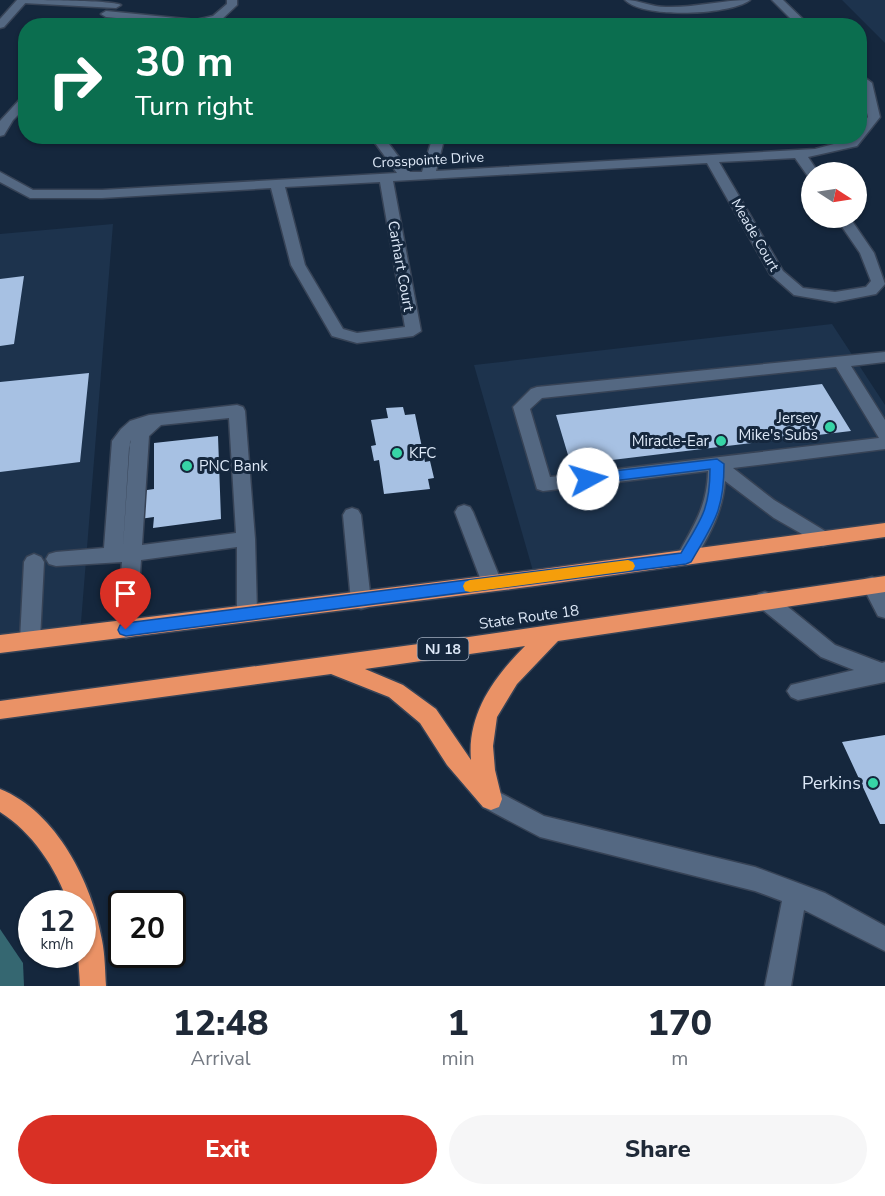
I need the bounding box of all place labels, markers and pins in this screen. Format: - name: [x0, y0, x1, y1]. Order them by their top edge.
- place label: Jersey Mike's Subs: [738, 408, 818, 445]
- marker: Jersey Mike's Subs: [823, 420, 837, 434]
- place label: Miracle-Ear: [632, 431, 710, 451]
- marker: Miracle-Ear: [714, 434, 728, 448]
- place label: KFC: [409, 443, 436, 463]
- marker: KFC: [390, 446, 404, 460]
- place label: PNC Bank: [199, 456, 268, 476]
- marker: PNC Bank: [180, 459, 194, 473]
- pin: [100, 568, 151, 630]
- place label: Perkins: [802, 771, 861, 795]
- marker: Perkins: [866, 776, 880, 790]

